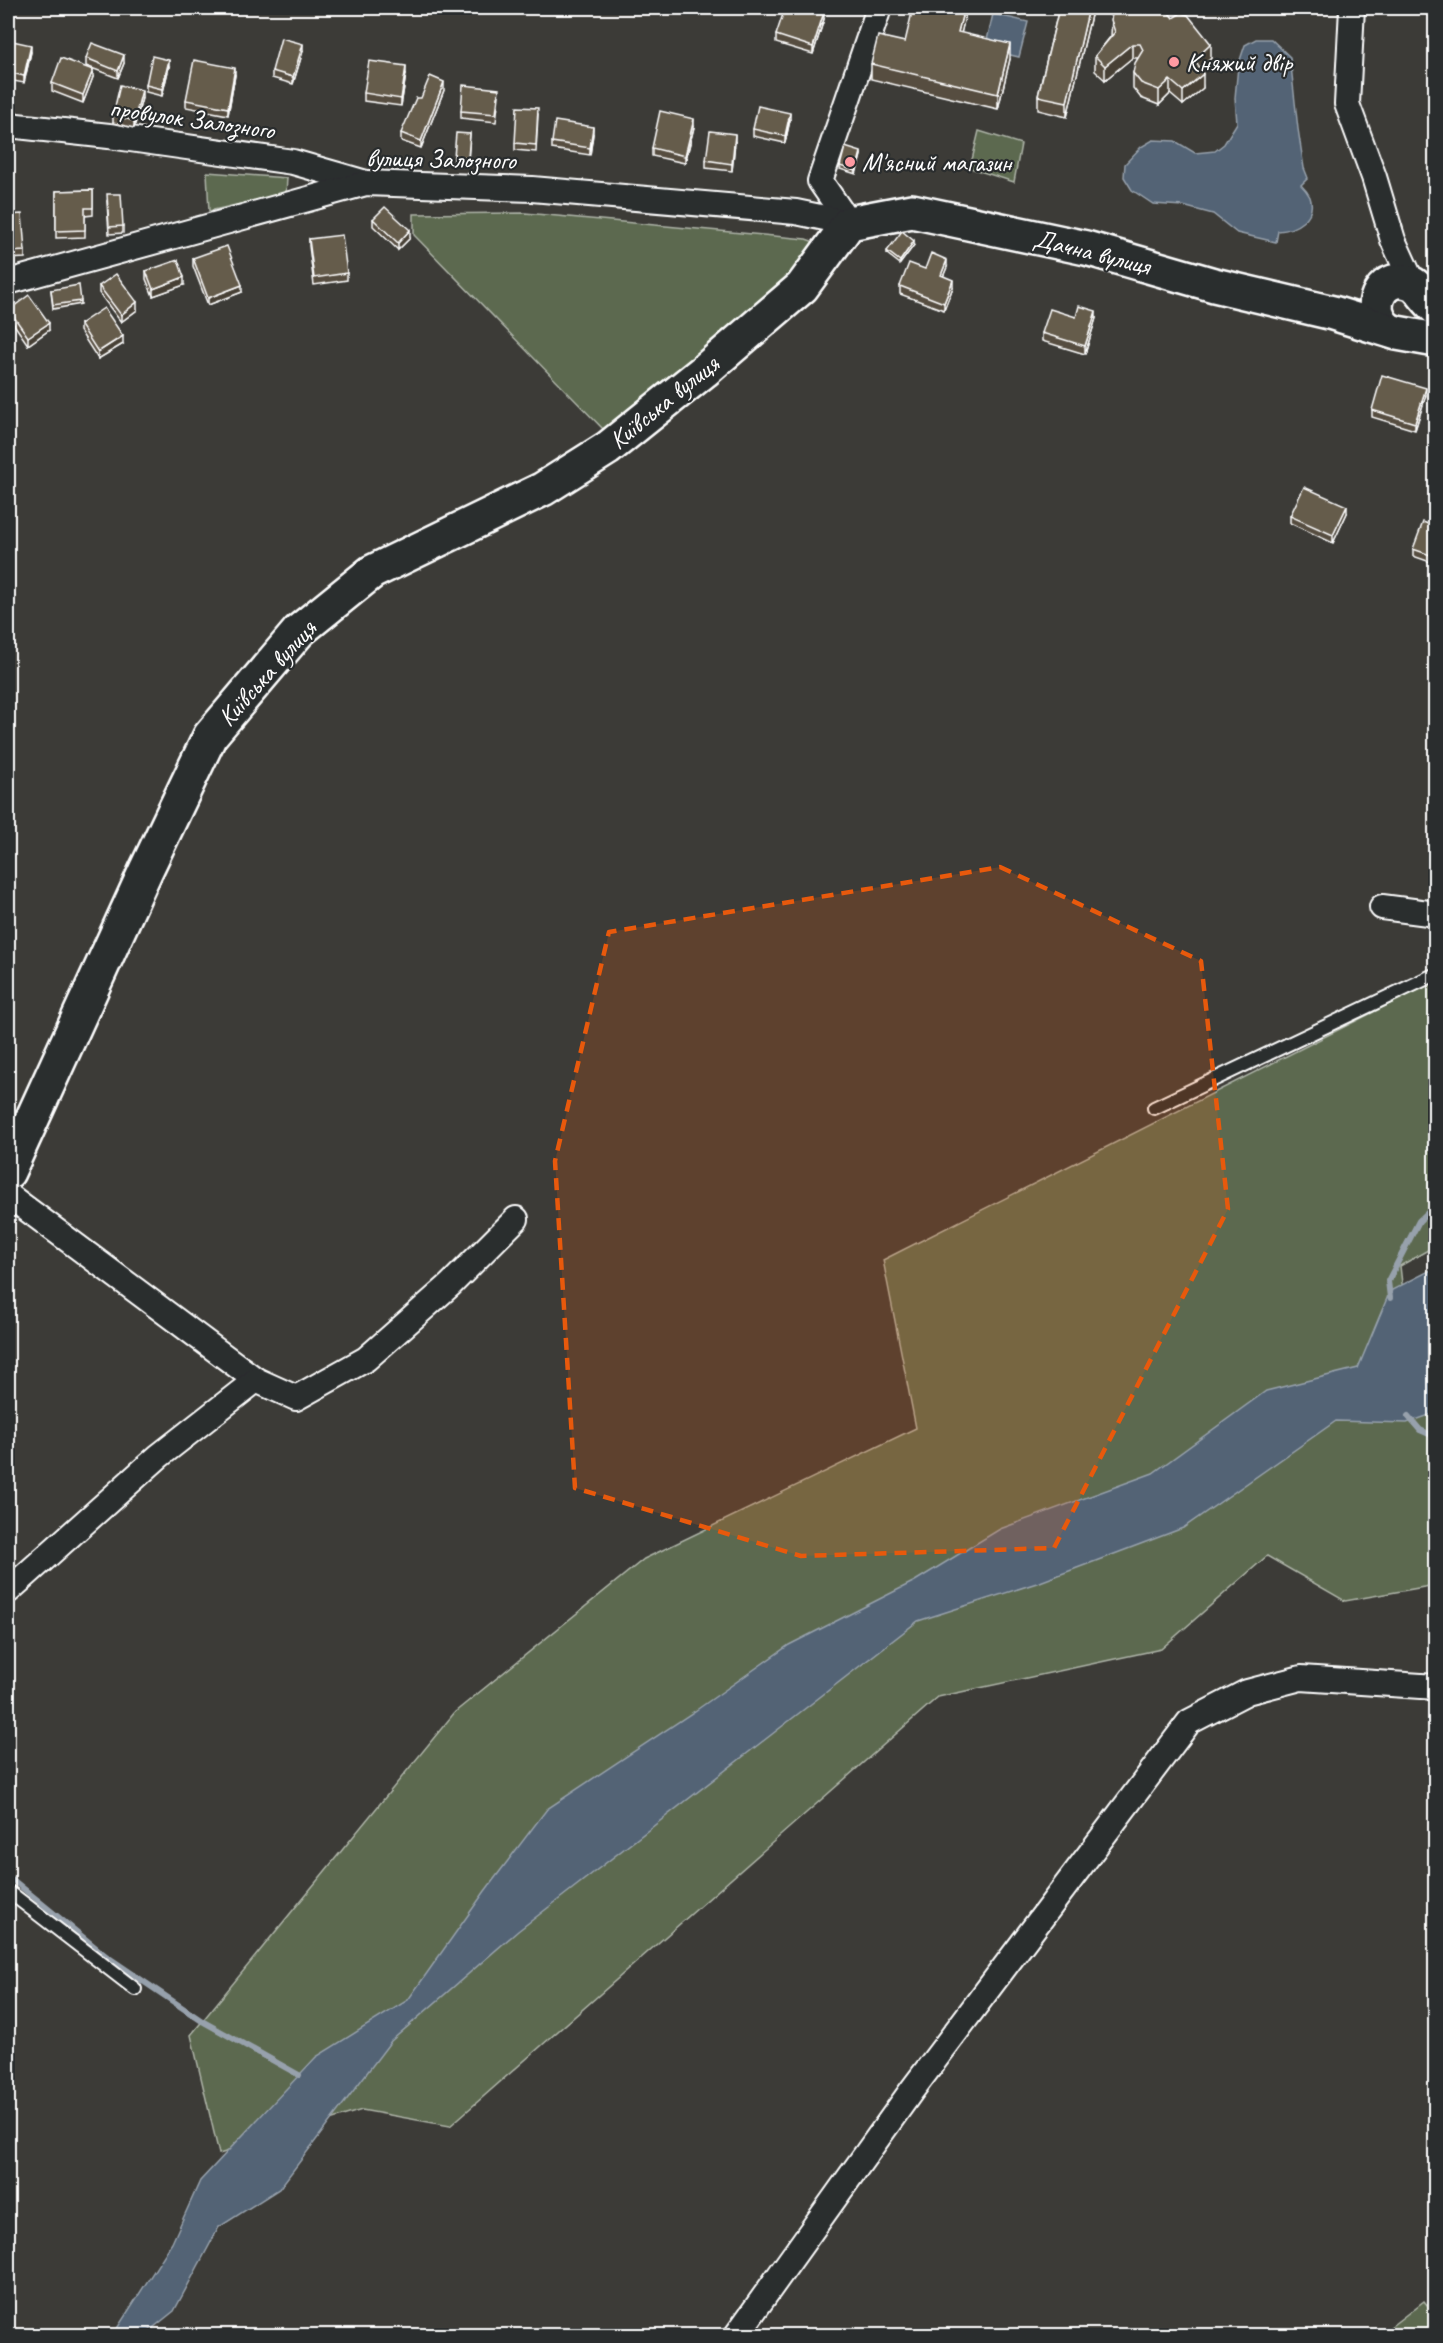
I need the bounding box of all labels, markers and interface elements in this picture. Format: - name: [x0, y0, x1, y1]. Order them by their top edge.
- place label: Княжий двір: [1186, 46, 1294, 79]
- marker: Княжий двір: [1167, 55, 1181, 69]
- street label: провулок Залозного: [107, 91, 278, 148]
- street label: вулиця Залозного: [366, 141, 518, 177]
- place label: М'ясний магазин: [862, 146, 1013, 179]
- marker: М'ясний магазин: [843, 155, 857, 169]
- street label: Дачна вулиця: [1030, 222, 1156, 283]
- street label: Київська вулиця: [602, 347, 727, 456]
- street label: Київська вулиця: [210, 612, 325, 733]

